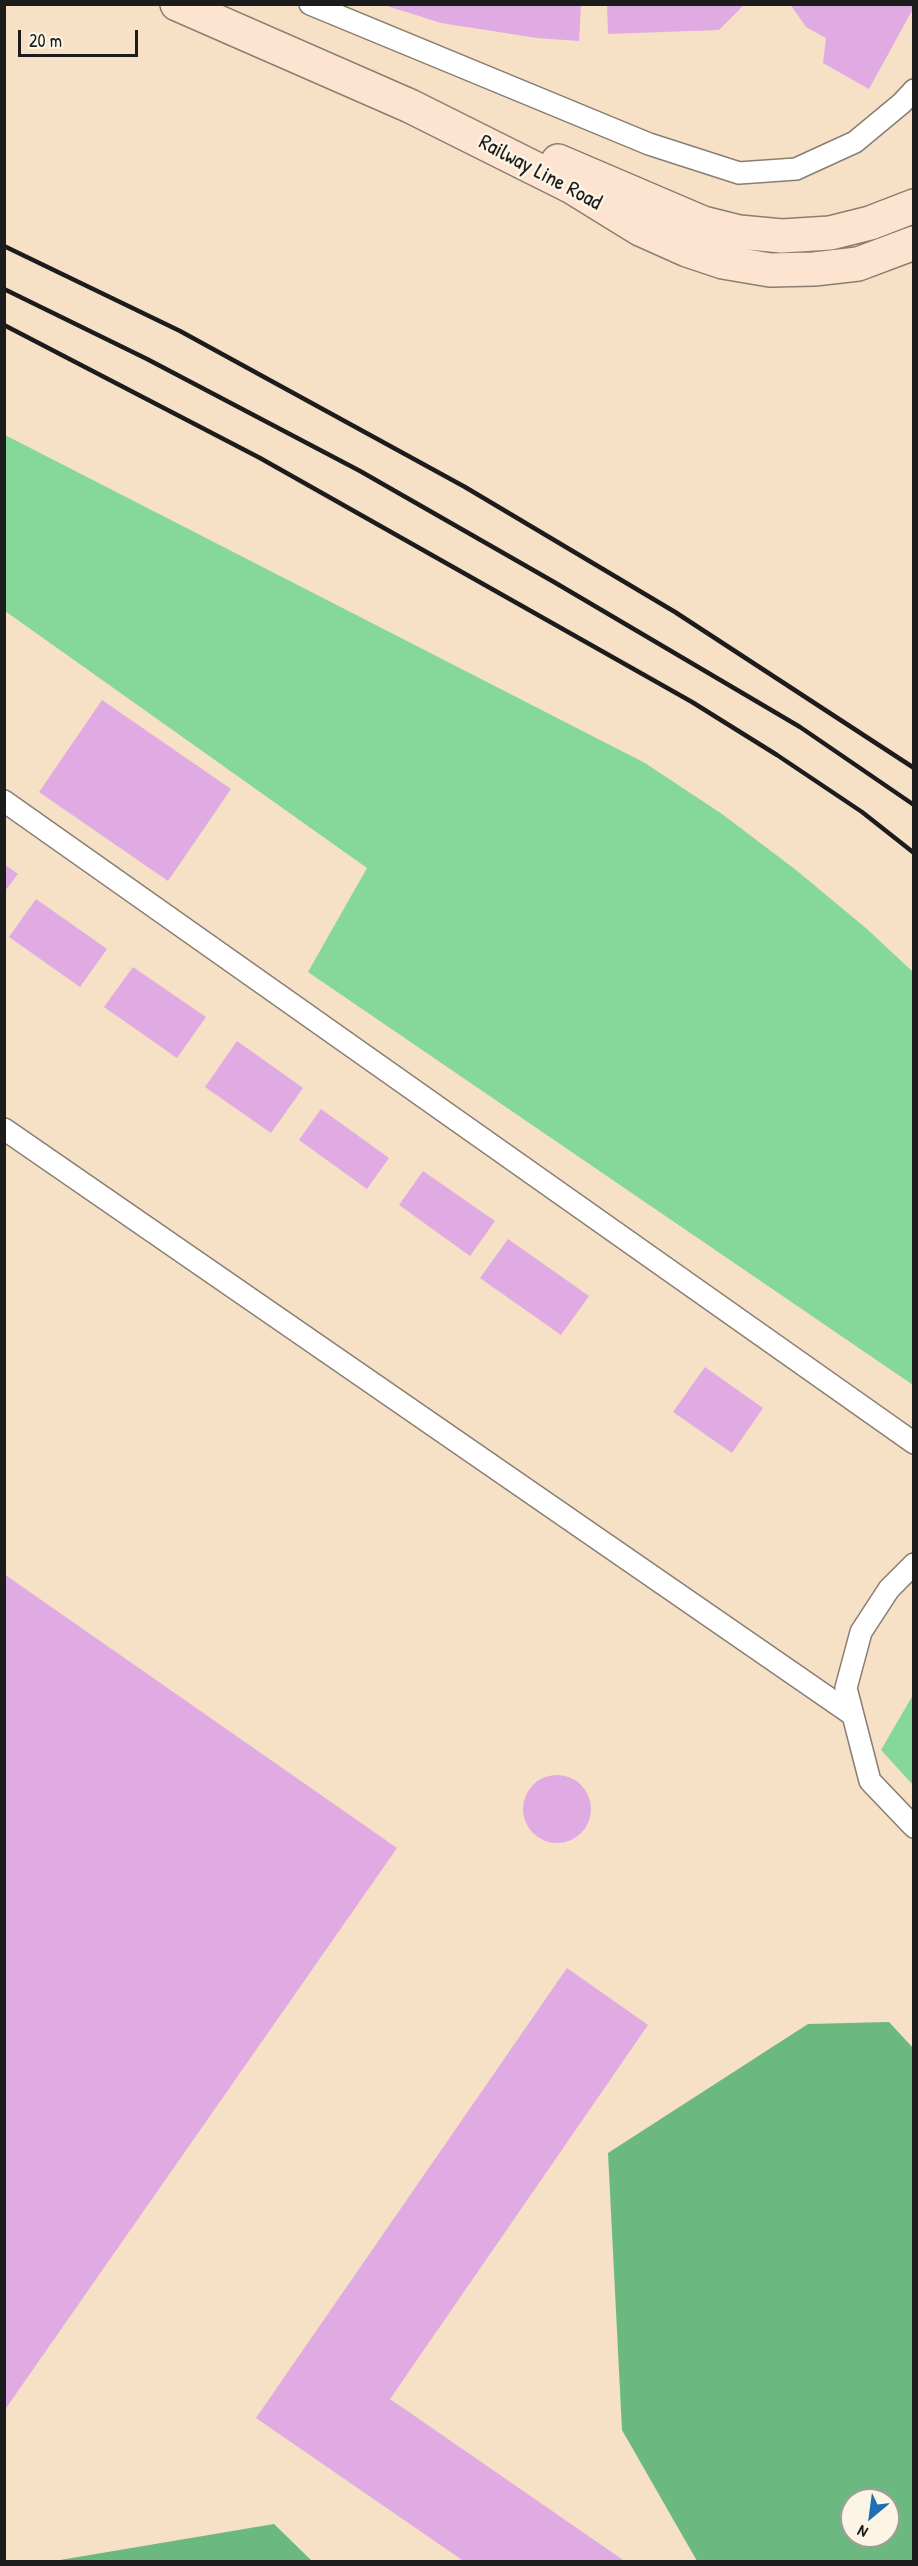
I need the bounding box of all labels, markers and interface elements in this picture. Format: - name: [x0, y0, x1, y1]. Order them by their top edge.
- scale bar: [21, 18, 141, 56]
- text: 20 m: [29, 28, 62, 53]
- street label: Railway Line Road: [474, 130, 606, 216]
- north arrow: [840, 2488, 900, 2548]
- text: N: [853, 2520, 871, 2544]

